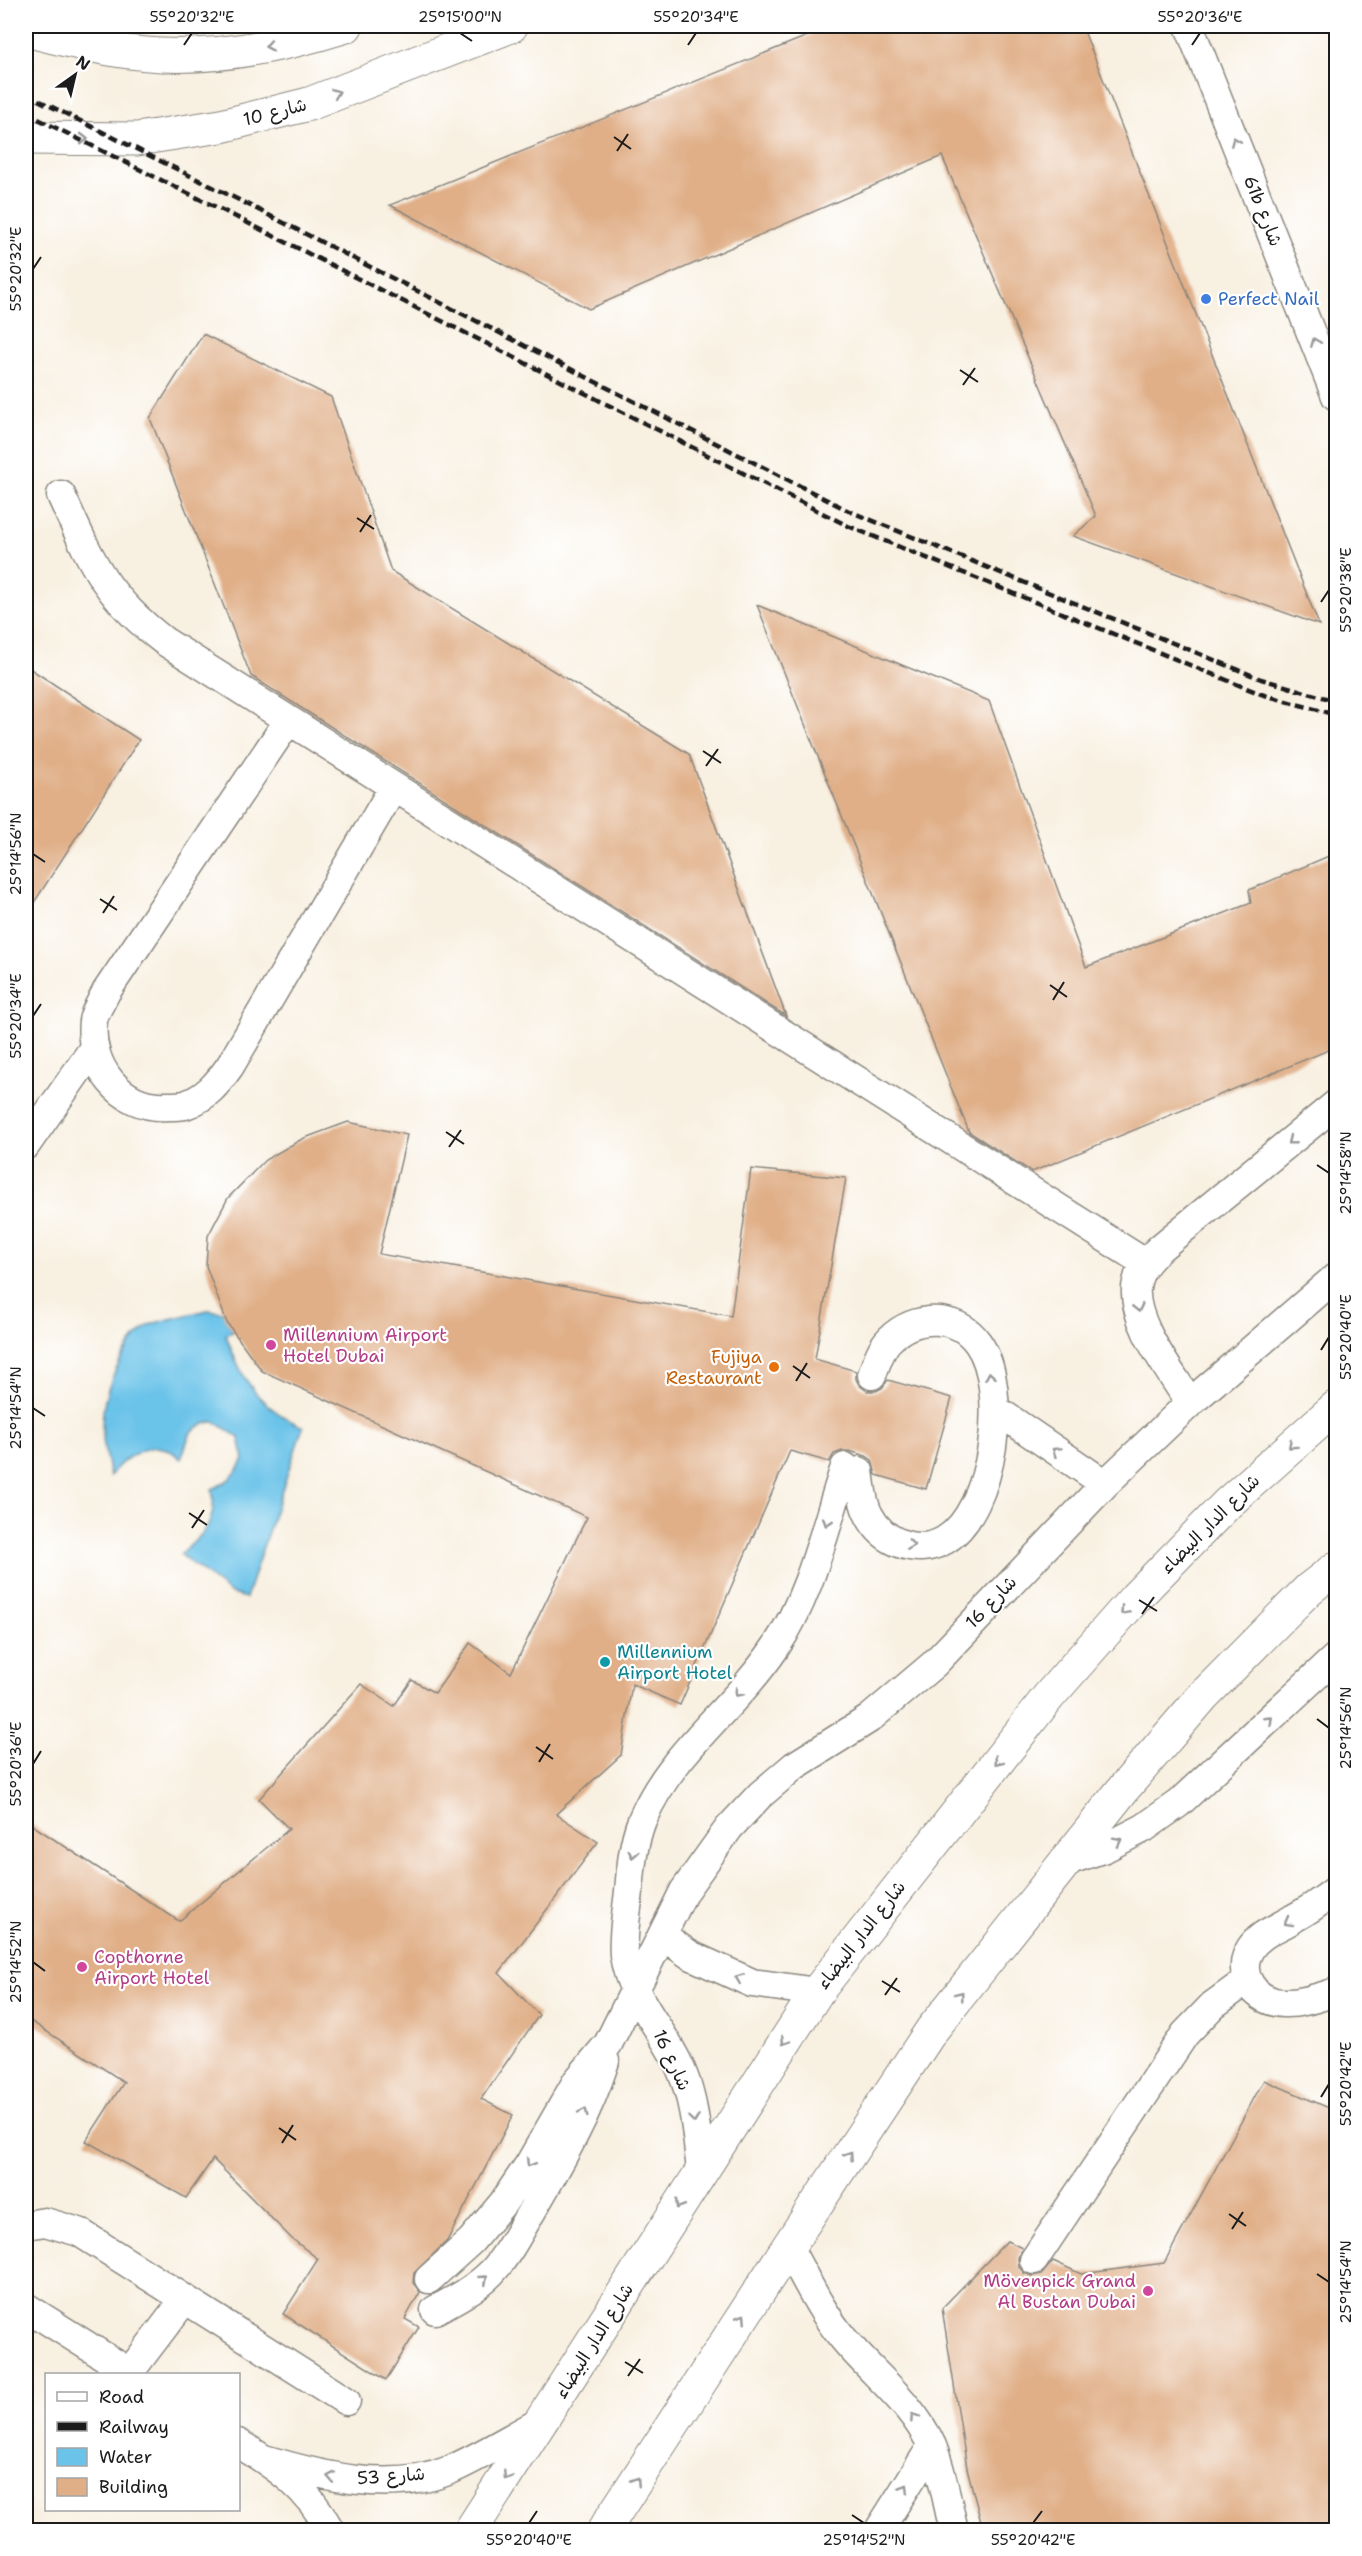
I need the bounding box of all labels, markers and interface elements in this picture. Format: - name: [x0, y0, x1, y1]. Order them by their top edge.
- text: 55°20'32"E: [150, 7, 234, 27]
- text: 25°15'00"N: [418, 7, 502, 27]
- text: 55°20'34"E: [653, 7, 739, 27]
- text: 55°20'36"E: [1158, 7, 1242, 27]
- one-way arrow: [264, 39, 274, 52]
- north arrow: [45, 45, 105, 105]
- text: N: [72, 51, 94, 75]
- one-way arrow: [331, 88, 341, 101]
- street label: شارع 10: [241, 93, 309, 131]
- one-way arrow: [79, 133, 88, 145]
- one-way arrow: [1230, 136, 1242, 147]
- street label: 61b شارع: [1238, 172, 1288, 250]
- text: 55°20'32"E: [6, 227, 26, 311]
- place label: Perfect Nail: [1218, 287, 1320, 311]
- marker: Perfect Nail: [1199, 292, 1213, 306]
- one-way arrow: [1310, 337, 1322, 348]
- text: 55°20'38"E: [1336, 547, 1356, 633]
- text: 25°14'56"N: [6, 813, 26, 895]
- text: 55°20'34"E: [6, 973, 26, 1059]
- text: 25°14'58"N: [1336, 1131, 1356, 1215]
- one-way arrow: [1287, 1134, 1298, 1145]
- text: 55°20'40"E: [1336, 1294, 1356, 1380]
- one-way arrow: [1131, 1302, 1144, 1312]
- place label: Millennium Airport Hotel Dubai: [283, 1323, 447, 1368]
- marker: Millennium Airport Hotel Dubai: [264, 1338, 278, 1352]
- place label: Fujiya Restaurant: [666, 1345, 762, 1390]
- marker: Fujiya Restaurant: [767, 1360, 781, 1374]
- text: 25°14'54"N: [6, 1366, 26, 1450]
- one-way arrow: [984, 1371, 996, 1380]
- one-way arrow: [1288, 1438, 1299, 1449]
- one-way arrow: [1052, 1447, 1063, 1458]
- street label: شارع الدار البيضاء: [1155, 1469, 1265, 1579]
- one-way arrow: [821, 1516, 834, 1527]
- one-way arrow: [906, 1539, 916, 1551]
- street label: شارع 16: [960, 1570, 1022, 1634]
- one-way arrow: [1120, 1604, 1131, 1615]
- place label: Millennium Airport Hotel: [617, 1640, 733, 1685]
- marker: Millennium Airport Hotel: [598, 1655, 612, 1669]
- one-way arrow: [734, 1687, 745, 1697]
- text: 25°14'56"N: [1336, 1687, 1356, 1769]
- one-way arrow: [1262, 1716, 1273, 1727]
- text: 55°20'36"E: [6, 1722, 26, 1806]
- one-way arrow: [995, 1754, 1006, 1765]
- one-way arrow: [1112, 1837, 1122, 1848]
- one-way arrow: [627, 1849, 640, 1859]
- street label: شارع الدار البيضاء: [811, 1876, 911, 1994]
- one-way arrow: [1283, 1915, 1294, 1926]
- text: 25°14'52"N: [6, 1921, 26, 2003]
- place label: Copthorne Airport Hotel: [94, 1945, 210, 1990]
- marker: Copthorne Airport Hotel: [75, 1960, 89, 1974]
- one-way arrow: [734, 1973, 745, 1985]
- one-way arrow: [952, 1990, 963, 2001]
- street label: شارع 16: [647, 2026, 697, 2094]
- one-way arrow: [781, 2034, 792, 2045]
- text: 55°20'42"E: [1336, 2042, 1356, 2126]
- one-way arrow: [577, 2108, 589, 2119]
- one-way arrow: [687, 2115, 699, 2124]
- one-way arrow: [842, 2151, 853, 2162]
- one-way arrow: [525, 2157, 537, 2167]
- one-way arrow: [675, 2199, 687, 2209]
- text: 25°14'54"N: [1336, 2240, 1356, 2324]
- place label: Mövenpick Grand Al Bustan Dubai: [983, 2269, 1136, 2314]
- one-way arrow: [477, 2275, 488, 2286]
- street label: شارع الدار البيضاء: [549, 2279, 639, 2403]
- marker: Mövenpick Grand Al Bustan Dubai: [1141, 2284, 1155, 2298]
- one-way arrow: [734, 2314, 746, 2324]
- legend: [45, 2373, 240, 2511]
- text: Road: [99, 2385, 144, 2409]
- one-way arrow: [910, 2412, 921, 2423]
- text: Railway: [99, 2415, 169, 2439]
- text: Water: [99, 2445, 152, 2469]
- street label: شارع 53: [356, 2462, 426, 2490]
- one-way arrow: [503, 2469, 514, 2480]
- one-way arrow: [326, 2471, 336, 2484]
- text: Building: [99, 2475, 168, 2499]
- one-way arrow: [628, 2477, 639, 2488]
- one-way arrow: [898, 2484, 909, 2495]
- text: 55°20'40"E: [486, 2530, 572, 2550]
- text: 25°14'52"N: [823, 2530, 905, 2550]
- text: 55°20'42"E: [991, 2530, 1075, 2550]

